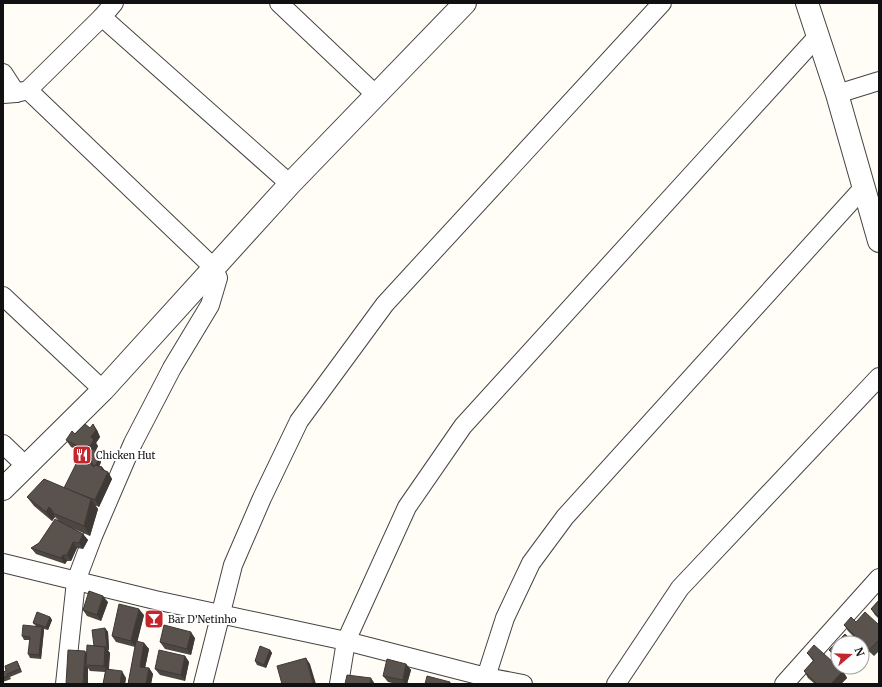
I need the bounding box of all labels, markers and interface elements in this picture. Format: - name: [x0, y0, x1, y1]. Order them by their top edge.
- restaurant icon: Chicken Hut: [71, 444, 93, 466]
- place label: Chicken Hut: [96, 449, 156, 462]
- bar icon: Bar D’Netinho: [143, 608, 165, 630]
- place label: Bar D’Netinho: [168, 613, 237, 626]
- north arrow: [830, 635, 870, 675]
- text: N: [851, 645, 868, 658]

